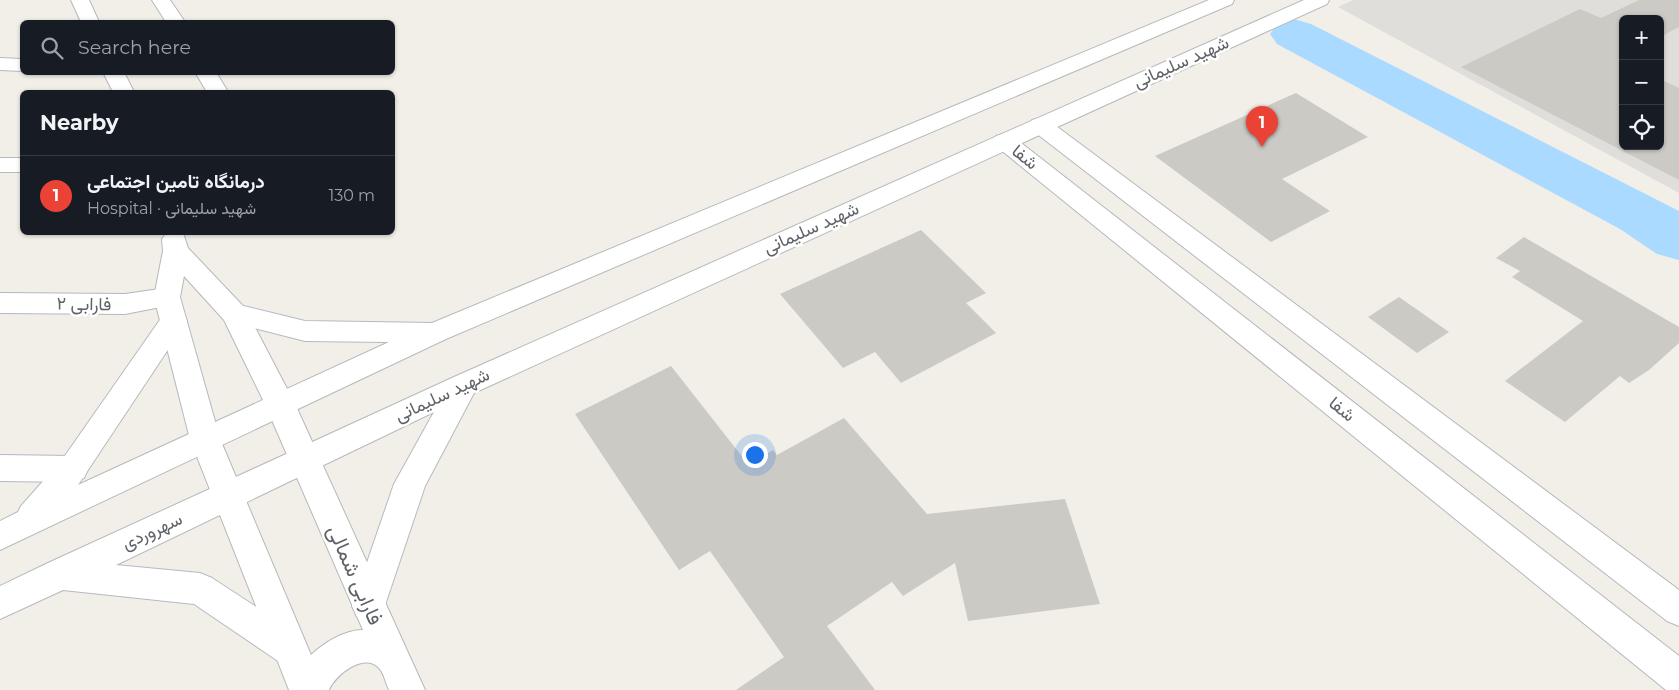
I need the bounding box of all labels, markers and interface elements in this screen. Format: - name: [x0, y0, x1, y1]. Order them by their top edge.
- map controls: [1619, 15, 1664, 150]
- button: +: [1619, 15, 1664, 60]
- search box: [20, 20, 395, 75]
- street label: شهید سلیمانی: [1130, 31, 1232, 93]
- icon: search: [38, 34, 66, 62]
- text: Search here: [78, 36, 191, 59]
- button: −: [1619, 60, 1664, 105]
- button: locate: [1619, 105, 1664, 150]
- pin: 1: [1246, 106, 1278, 147]
- text: Nearby: [40, 110, 119, 135]
- street label: شفا: [1007, 140, 1043, 174]
- text: درمانگاه تامین اجتماعی: [87, 170, 265, 193]
- text: 1: [53, 186, 59, 205]
- text: 130 m: [328, 186, 375, 205]
- street label: شهید سلیمانی: [760, 197, 862, 259]
- text: Hospital · شهید سلیمانی: [87, 199, 256, 218]
- street label: فارابی ۲: [56, 293, 112, 315]
- street label: شهید سلیمانی: [391, 363, 493, 427]
- street label: شفا: [1324, 392, 1360, 426]
- your location: [742, 442, 768, 468]
- street label: سهروردی: [118, 508, 186, 554]
- street label: فارابی شمالی: [321, 521, 389, 629]

